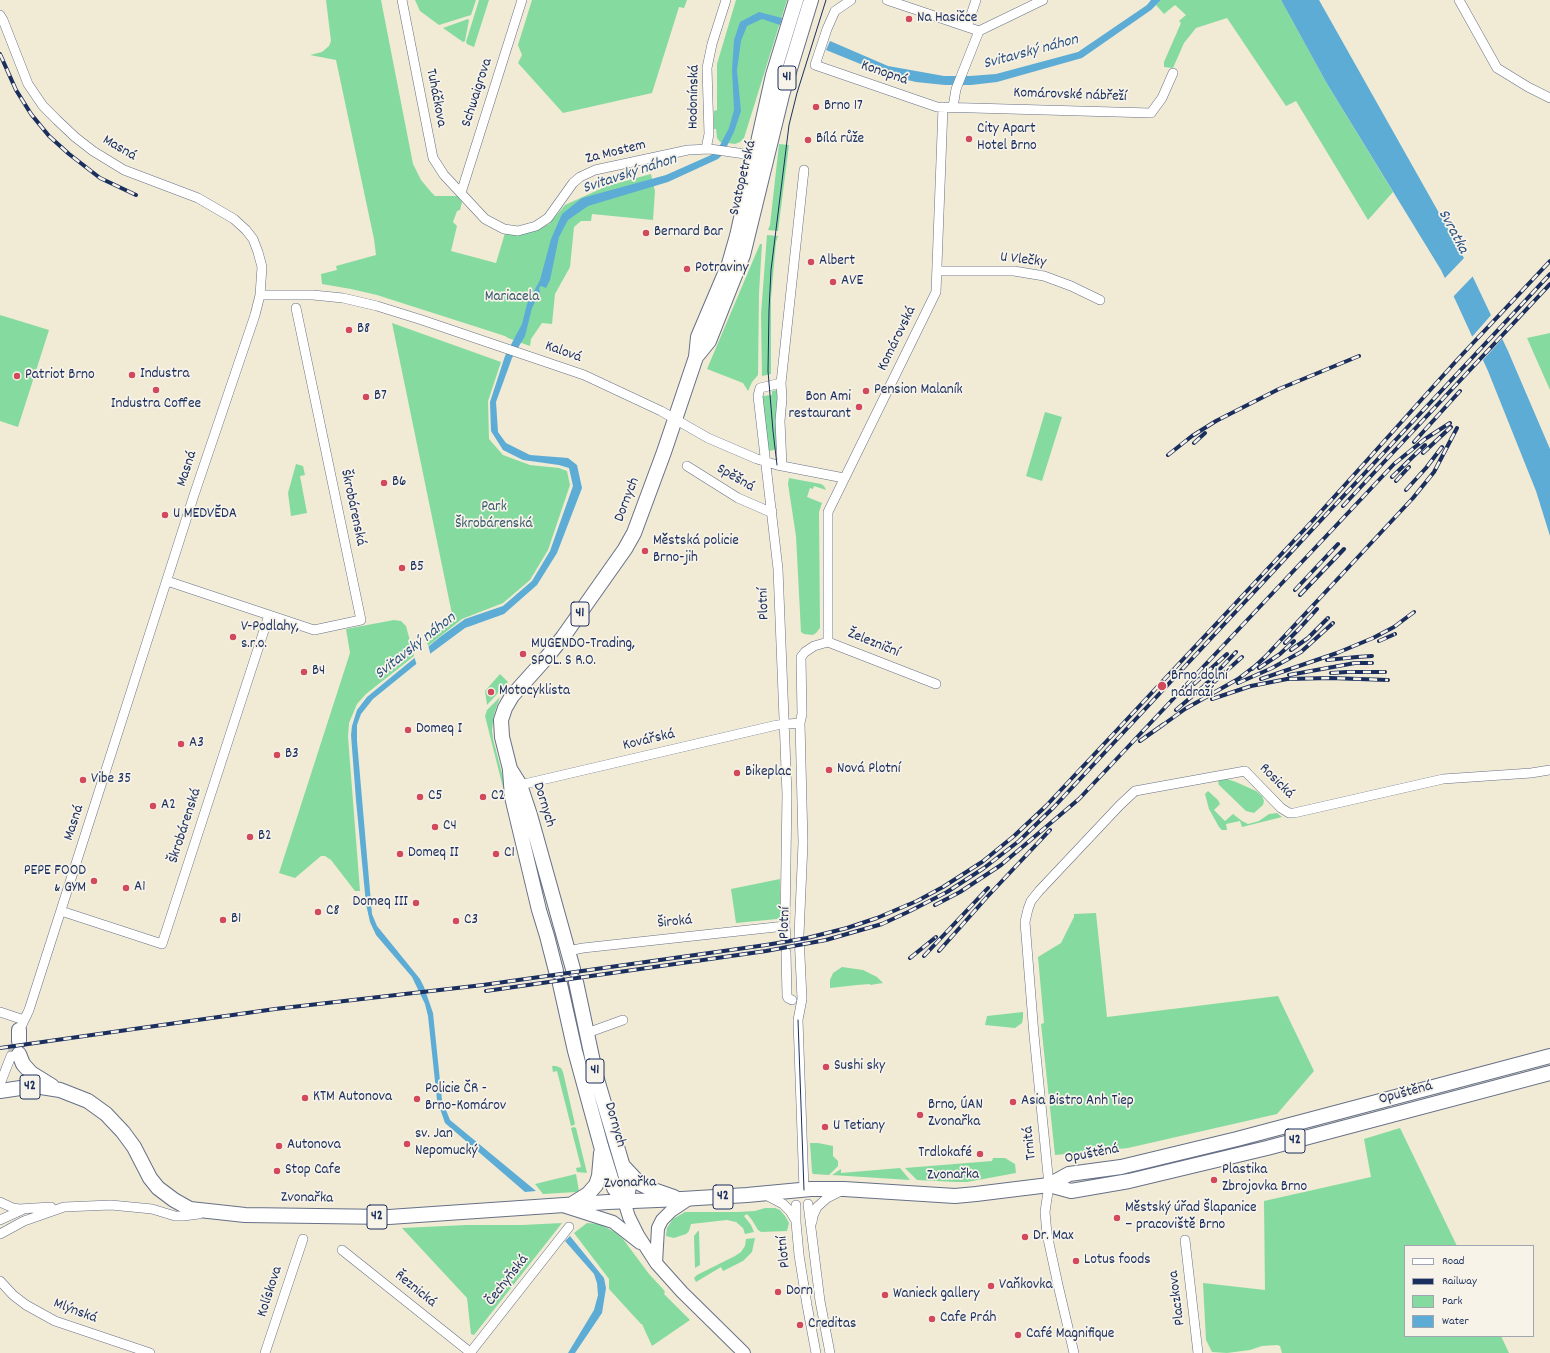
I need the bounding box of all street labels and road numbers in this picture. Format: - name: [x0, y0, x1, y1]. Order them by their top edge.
- street label: Schwaigrova: [458, 56, 498, 130]
- street label: Konopná: [858, 58, 910, 90]
- street label: Hodonínská: [685, 65, 705, 129]
- road number: 41: [778, 66, 796, 90]
- street label: Tuháčkova: [421, 67, 449, 129]
- street label: Komárovské nábřeží: [1013, 85, 1127, 107]
- street label: Masná: [99, 132, 139, 166]
- street label: Za Mostem: [584, 137, 648, 169]
- street label: Svatopetrská: [727, 139, 761, 217]
- street label: U Vlečky: [999, 249, 1047, 273]
- street label: Komárovská: [875, 304, 921, 374]
- street label: Kalová: [542, 338, 584, 368]
- street label: Masná: [174, 449, 202, 489]
- street label: Spěšná: [713, 461, 757, 497]
- street label: Škrobárenská: [335, 468, 369, 548]
- street label: Dornych: [611, 475, 645, 525]
- street label: Plotní: [755, 588, 775, 620]
- road number: 41: [571, 602, 589, 626]
- street label: Železniční: [844, 625, 902, 663]
- street label: Kovářská: [621, 726, 677, 756]
- street label: Rosická: [1255, 761, 1297, 803]
- street label: Dornych: [528, 780, 558, 830]
- street label: Škrobárenská: [165, 786, 207, 866]
- street label: Masná: [61, 803, 89, 843]
- street label: Plotní: [776, 907, 796, 939]
- street label: Široká: [657, 912, 693, 934]
- road number: 41: [586, 1059, 604, 1083]
- road number: 42: [20, 1075, 40, 1099]
- street label: Opuštěná: [1377, 1078, 1435, 1110]
- street label: Dornych: [599, 1100, 629, 1150]
- street label: Trnitá: [1020, 1125, 1042, 1161]
- road number: 42: [1285, 1129, 1305, 1153]
- street label: Opuštěná: [1063, 1141, 1121, 1169]
- street label: Zvonařka: [927, 1167, 979, 1185]
- street label: Zvonařka: [604, 1174, 656, 1194]
- road number: 42: [713, 1185, 733, 1209]
- street label: Zvonařka: [281, 1190, 333, 1208]
- road number: 42: [367, 1205, 387, 1229]
- street label: Plotní: [774, 1235, 796, 1269]
- street label: Čechyňská: [482, 1252, 534, 1310]
- street label: Kolískova: [254, 1264, 288, 1320]
- street label: Řeznická: [390, 1268, 440, 1312]
- street label: Placzkova: [1166, 1269, 1190, 1327]
- street label: Mlýnská: [51, 1295, 99, 1329]

